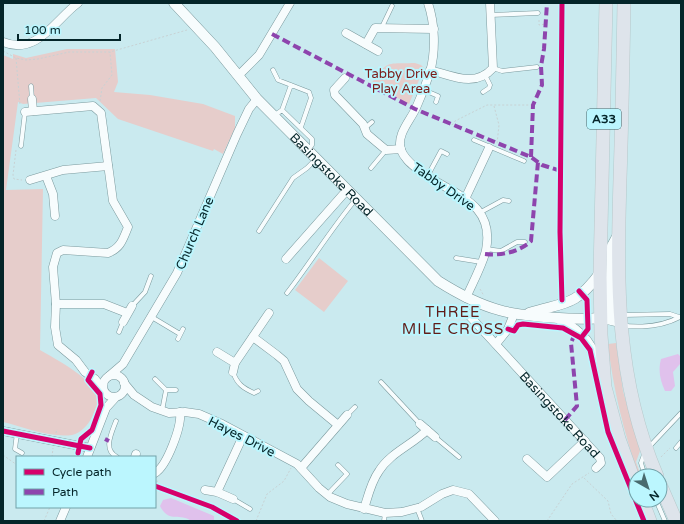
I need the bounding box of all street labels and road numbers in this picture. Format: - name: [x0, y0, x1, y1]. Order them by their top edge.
- road number: A33: [587, 109, 621, 129]
- street label: Basingstoke Road: [286, 130, 376, 220]
- street label: Tabby Drive: [409, 159, 478, 214]
- street label: Church Lane: [172, 194, 218, 272]
- street label: Basingstoke Road: [516, 369, 603, 462]
- street label: Hayes Drive: [205, 413, 278, 461]

